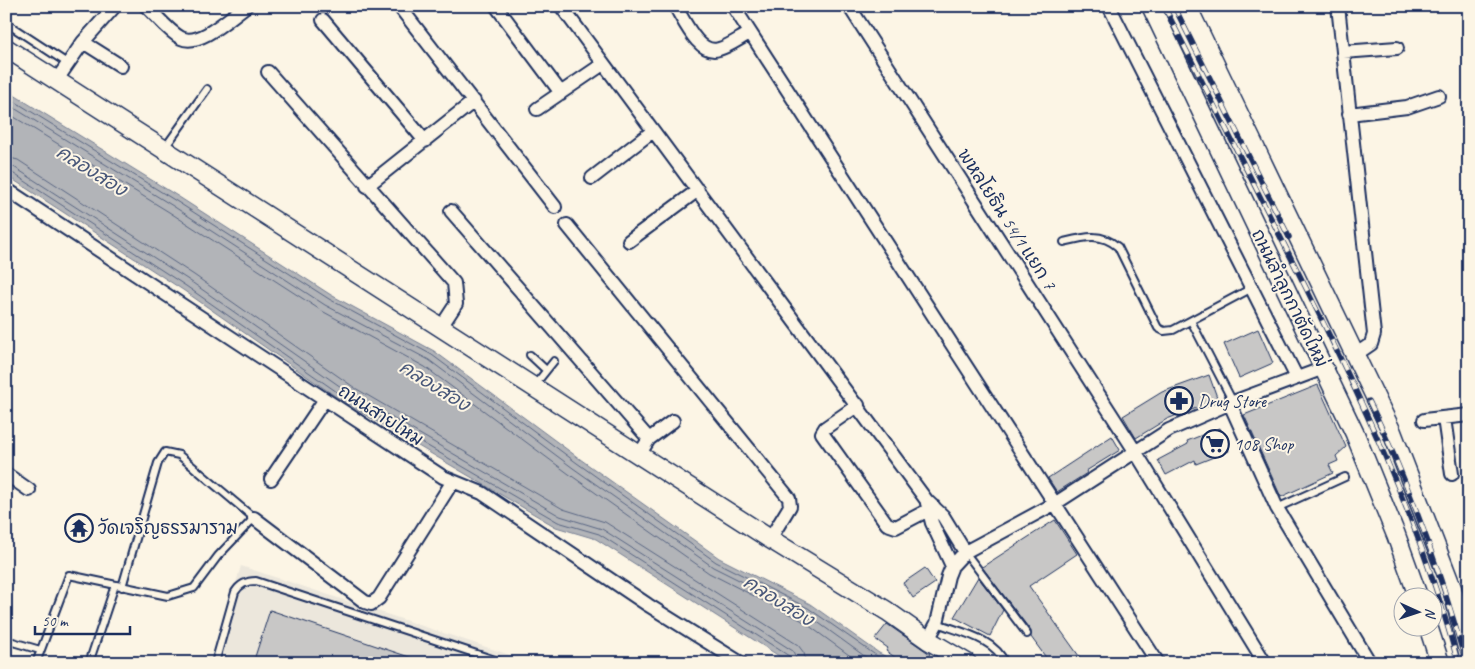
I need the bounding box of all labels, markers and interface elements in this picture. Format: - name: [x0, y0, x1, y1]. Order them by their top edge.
- water label: คลองสอง: [52, 140, 133, 203]
- street label: พหลโยธิน 54/1 แยก 7: [953, 143, 1063, 294]
- street label: ถนนลำลูกกาตัดใหม่: [1244, 224, 1335, 372]
- water label: คลองสอง: [395, 355, 476, 418]
- street label: ถนนสายไหม: [334, 378, 429, 451]
- pharmacy icon: Drug Store: [1164, 386, 1194, 416]
- place label: Drug Store: [1198, 390, 1267, 412]
- supermarket icon: 108 Shop: [1200, 429, 1230, 459]
- place label: 108 Shop: [1234, 433, 1294, 455]
- temple icon: วัดเจริญธรรมาราม: [64, 513, 94, 543]
- place label: วัดเจริญธรรมาราม: [98, 517, 238, 539]
- water label: คลองสอง: [739, 570, 820, 633]
- north arrow: [1392, 586, 1442, 636]
- scale bar: [35, 604, 130, 636]
- text: N: [1422, 608, 1439, 620]
- text: 50 m: [42, 612, 69, 631]

